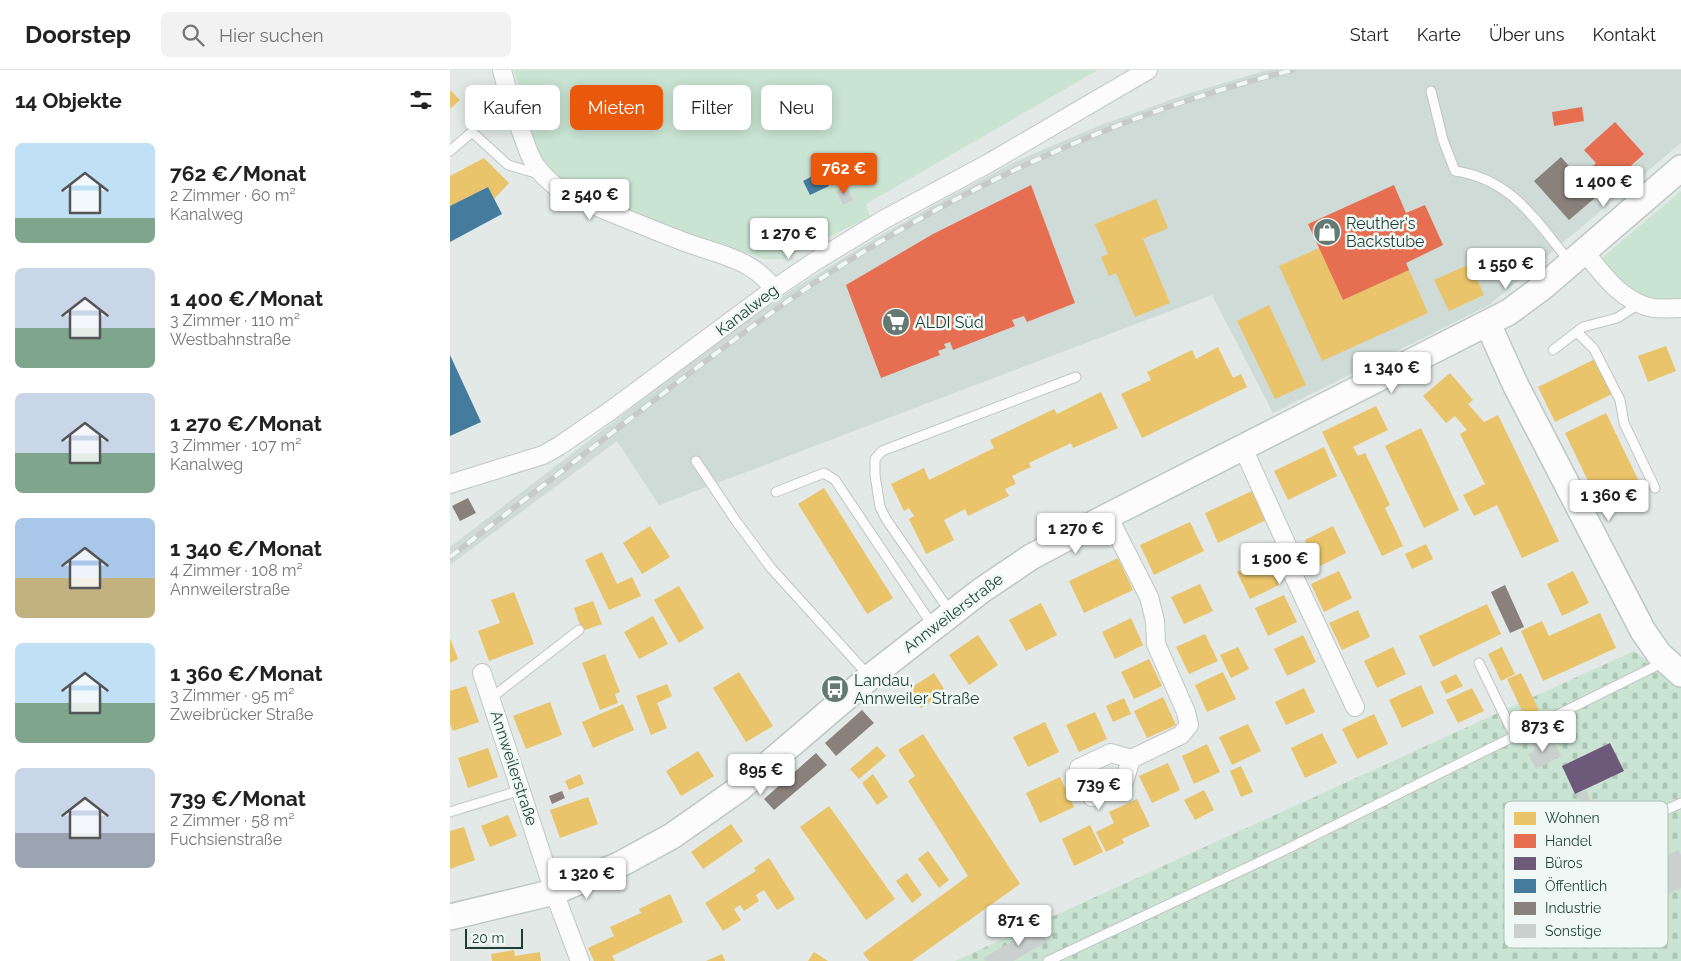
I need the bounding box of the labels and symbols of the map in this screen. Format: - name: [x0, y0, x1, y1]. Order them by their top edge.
- pin: 762 €: [809, 152, 879, 195]
- pin: 1 400 €: [1558, 166, 1650, 208]
- pin: 2 540 €: [544, 178, 636, 221]
- place label: Reuther's Backstube: [1346, 214, 1425, 251]
- shop icon: Reuther's Backstube: [1312, 217, 1342, 247]
- pin: 1 270 €: [743, 218, 835, 260]
- pin: 1 550 €: [1460, 248, 1552, 290]
- street label: Kanalweg: [712, 280, 782, 340]
- supermarket icon: ALDI Süd: [881, 307, 911, 337]
- place label: ALDI Süd: [915, 313, 984, 332]
- pin: 1 340 €: [1346, 352, 1438, 394]
- pin: 1 360 €: [1563, 480, 1655, 522]
- pin: 1 270 €: [1030, 512, 1122, 555]
- pin: 1 500 €: [1234, 542, 1326, 585]
- street label: Annweilerstraße: [899, 569, 1007, 657]
- place label: Landau, Annweiler Straße: [854, 671, 979, 708]
- bus stop icon: Landau, Annweiler Straße: [820, 674, 850, 704]
- street label: Annweilerstraße: [486, 708, 542, 828]
- pin: 873 €: [1508, 710, 1578, 753]
- pin: 895 €: [726, 754, 796, 796]
- pin: 739 €: [1064, 768, 1134, 811]
- legend: [1504, 801, 1668, 948]
- text: Wohnen: [1545, 810, 1600, 826]
- text: Handel: [1545, 833, 1592, 849]
- text: Büros: [1545, 855, 1583, 871]
- pin: 1 320 €: [541, 858, 633, 900]
- text: Öffentlich: [1545, 876, 1607, 894]
- text: Industrie: [1545, 900, 1601, 916]
- pin: 871 €: [984, 904, 1054, 947]
- text: Sonstige: [1545, 923, 1601, 939]
- scale bar: [465, 926, 522, 949]

